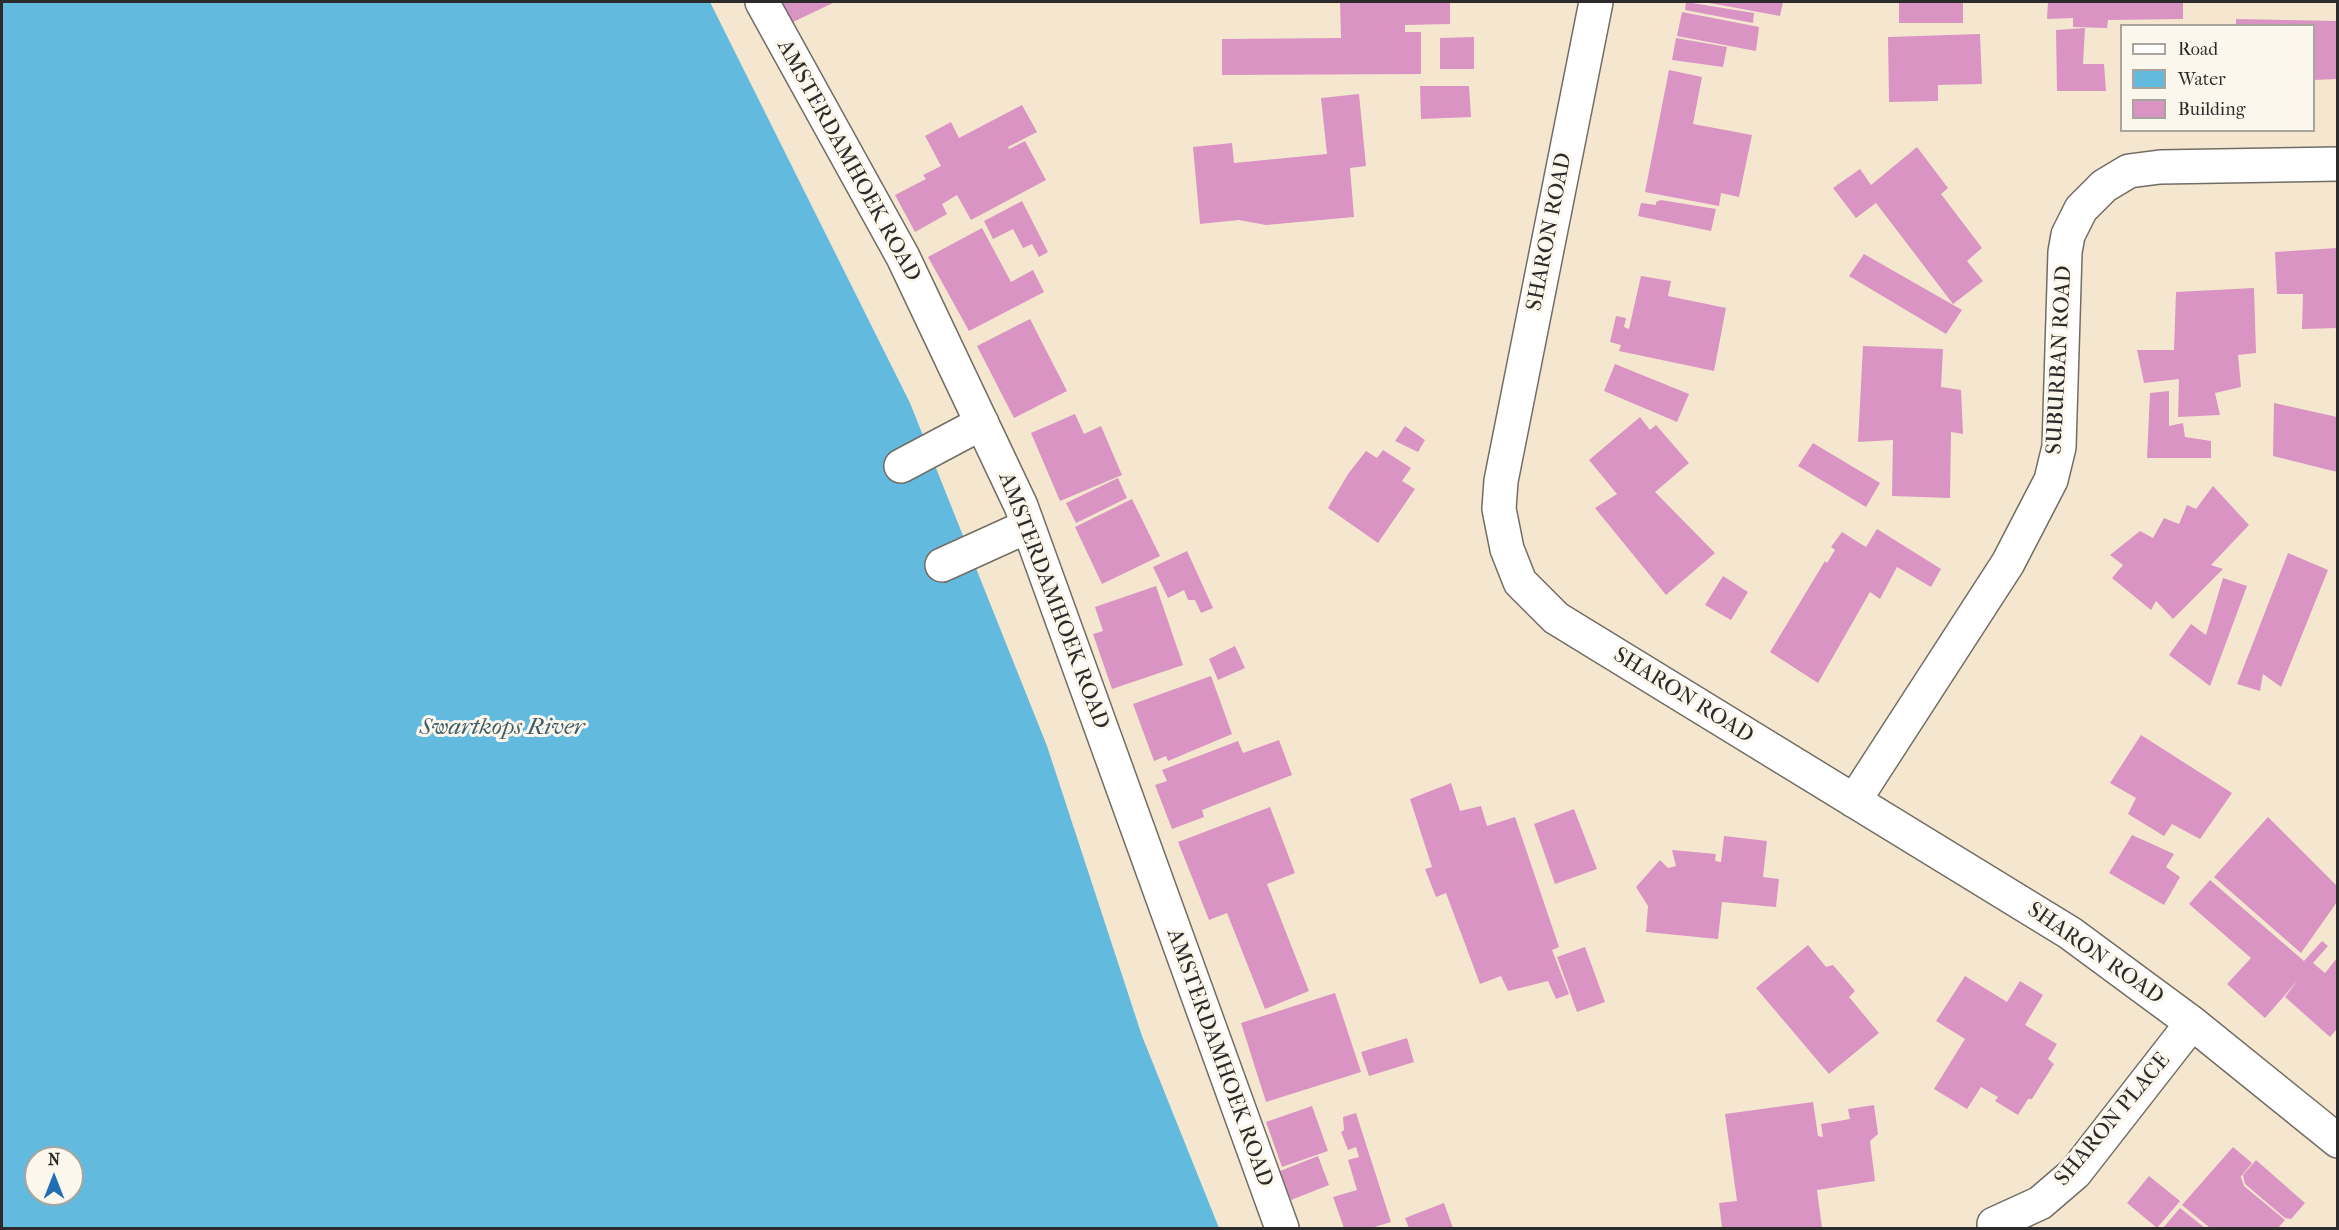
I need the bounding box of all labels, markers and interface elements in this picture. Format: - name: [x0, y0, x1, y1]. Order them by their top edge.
- legend: [2120, 24, 2315, 132]
- street label: AMSTERDAMHOEK ROAD: [770, 35, 926, 287]
- text: Road: [2178, 39, 2218, 60]
- text: Water: [2178, 69, 2226, 90]
- text: Building: [2178, 99, 2245, 120]
- street label: SHARON ROAD: [1522, 151, 1578, 313]
- street label: SUBURBAN ROAD: [2042, 265, 2078, 455]
- street label: AMSTERDAMHOEK ROAD: [992, 469, 1114, 733]
- street label: SHARON ROAD: [1608, 642, 1758, 750]
- water label: Swartkops River: [420, 714, 584, 742]
- street label: SHARON ROAD: [2022, 897, 2168, 1011]
- street label: AMSTERDAMHOEK ROAD: [1160, 925, 1278, 1191]
- street label: SHARON PLACE: [2050, 1048, 2176, 1192]
- north arrow: [24, 1146, 84, 1206]
- text: N: [48, 1150, 60, 1169]

